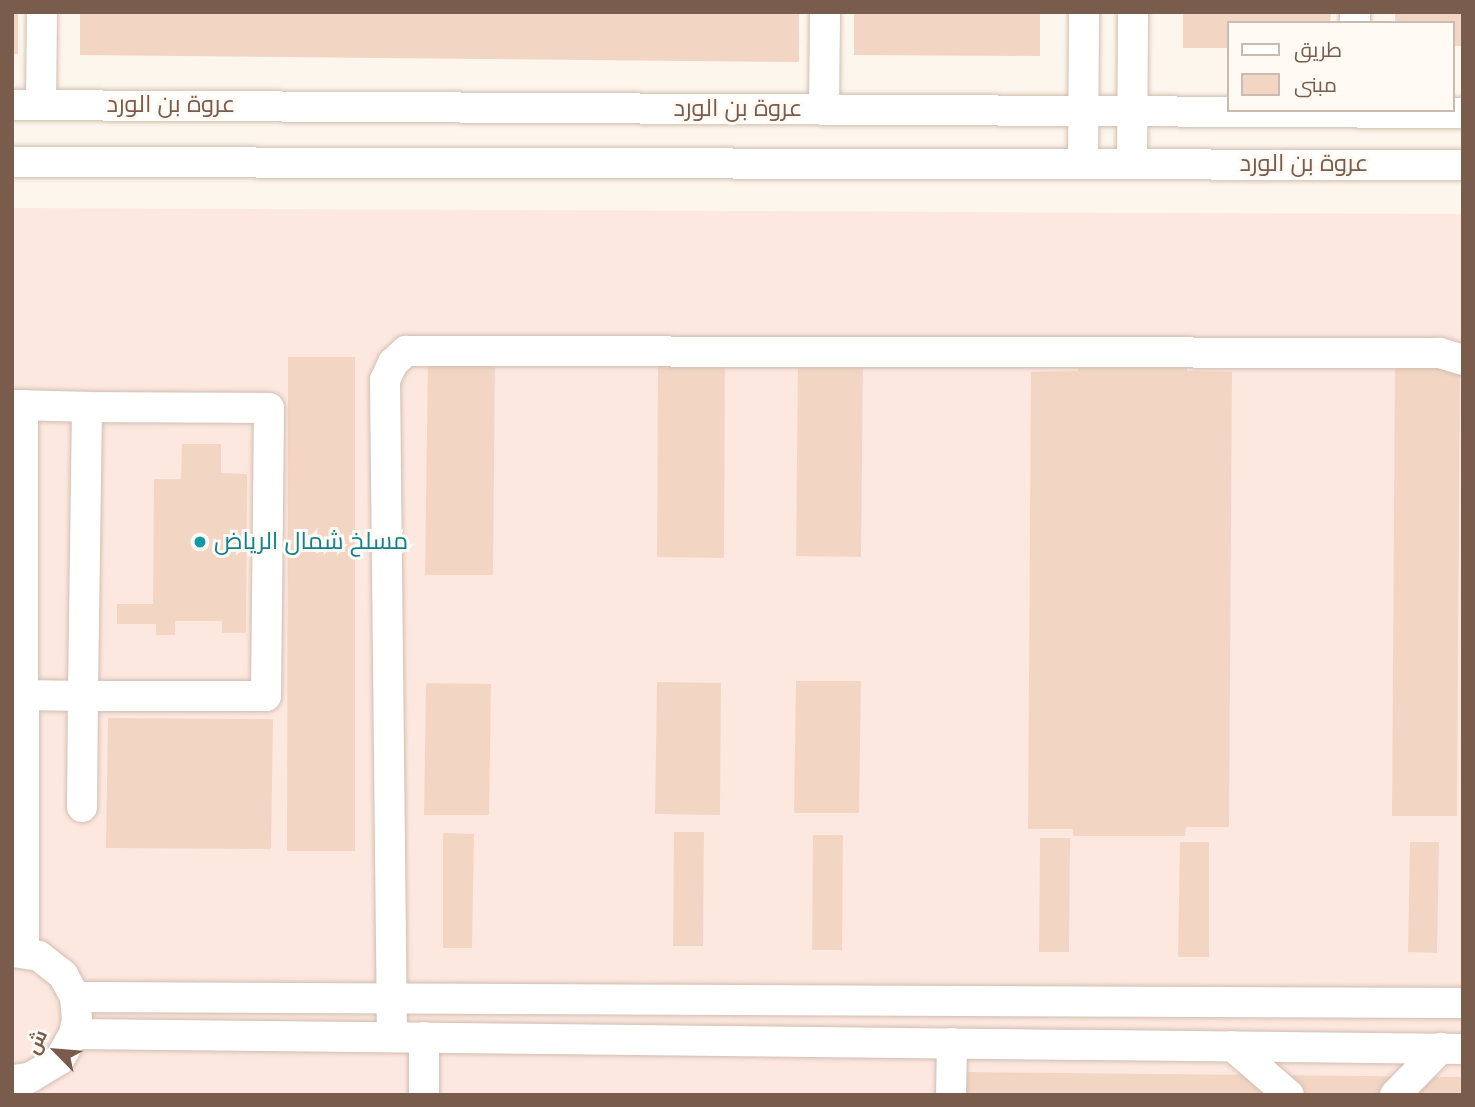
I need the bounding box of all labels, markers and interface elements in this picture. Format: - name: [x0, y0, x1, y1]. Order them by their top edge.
- legend: [1226, 21, 1454, 112]
- text: طريق: [1294, 36, 1342, 64]
- text: مبنى: [1294, 71, 1337, 99]
- street label: عروة بن الورد: [107, 91, 235, 119]
- street label: عروة بن الورد: [674, 95, 802, 123]
- street label: عروة بن الورد: [1240, 150, 1368, 178]
- place label: مسلخ شمال الرياض: [214, 528, 408, 556]
- marker: مسلخ شمال الرياض: [192, 534, 208, 550]
- north arrow: [21, 1016, 91, 1086]
- text: ش: [20, 1026, 54, 1059]

